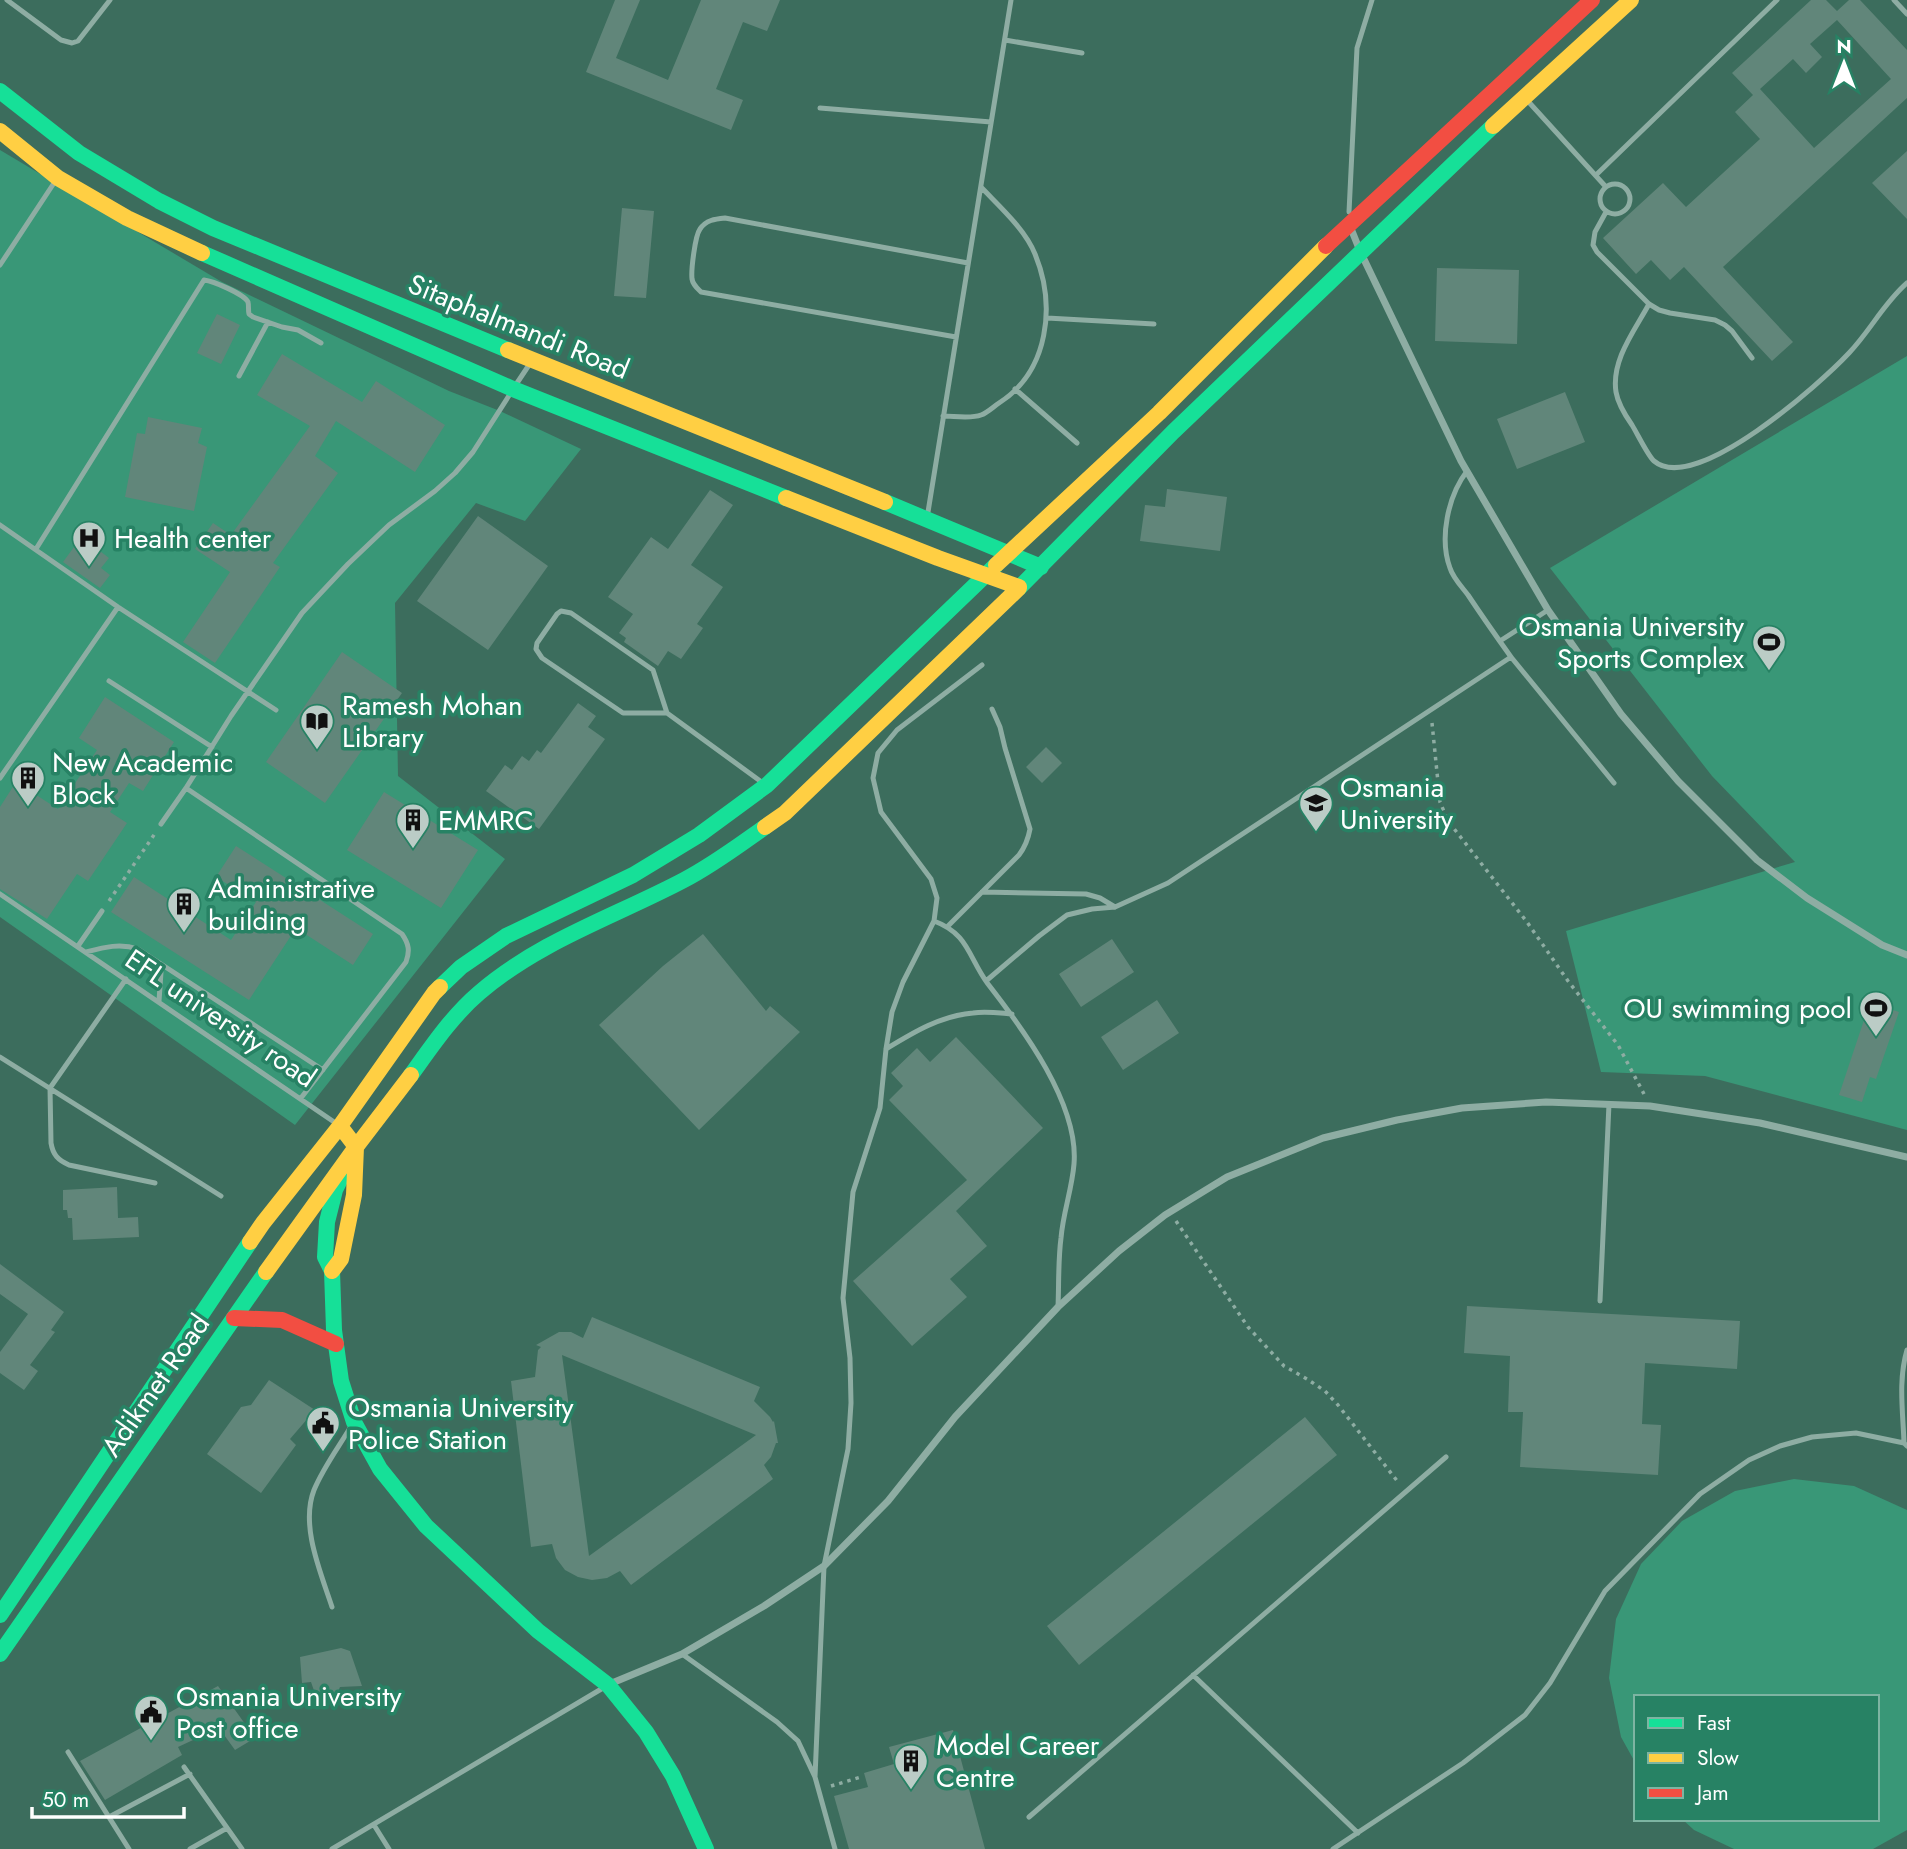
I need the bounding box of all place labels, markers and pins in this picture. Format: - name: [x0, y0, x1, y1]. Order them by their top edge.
- place label: Health center: [114, 518, 272, 559]
- hospital icon: Health center: [70, 519, 108, 568]
- place label: Osmania University Sports Complex: [1518, 606, 1745, 679]
- sports icon: Osmania University Sports Complex: [1750, 623, 1788, 672]
- place label: Ramesh Mohan Library: [342, 685, 523, 758]
- library icon: Ramesh Mohan Library: [298, 702, 336, 751]
- place label: New Academic Block: [52, 742, 233, 815]
- building icon: New Academic Block: [9, 759, 47, 808]
- place label: Osmania University: [1340, 767, 1454, 840]
- school or university icon: Osmania University: [1297, 784, 1335, 833]
- place label: EMMRC: [438, 800, 534, 841]
- building icon: EMMRC: [394, 801, 432, 850]
- place label: Administrative building: [208, 868, 375, 941]
- building icon: Administrative building: [165, 885, 203, 934]
- place label: OU swimming pool: [1623, 988, 1852, 1029]
- sports icon: OU swimming pool: [1857, 989, 1895, 1038]
- place label: Osmania University Police Station: [348, 1387, 574, 1460]
- public building icon: Osmania University Police Station: [304, 1404, 342, 1453]
- place label: Osmania University Post office: [176, 1676, 402, 1749]
- public building icon: Osmania University Post office: [132, 1693, 170, 1742]
- place label: Model Career Centre: [936, 1725, 1100, 1798]
- building icon: Model Career Centre: [892, 1742, 930, 1791]

